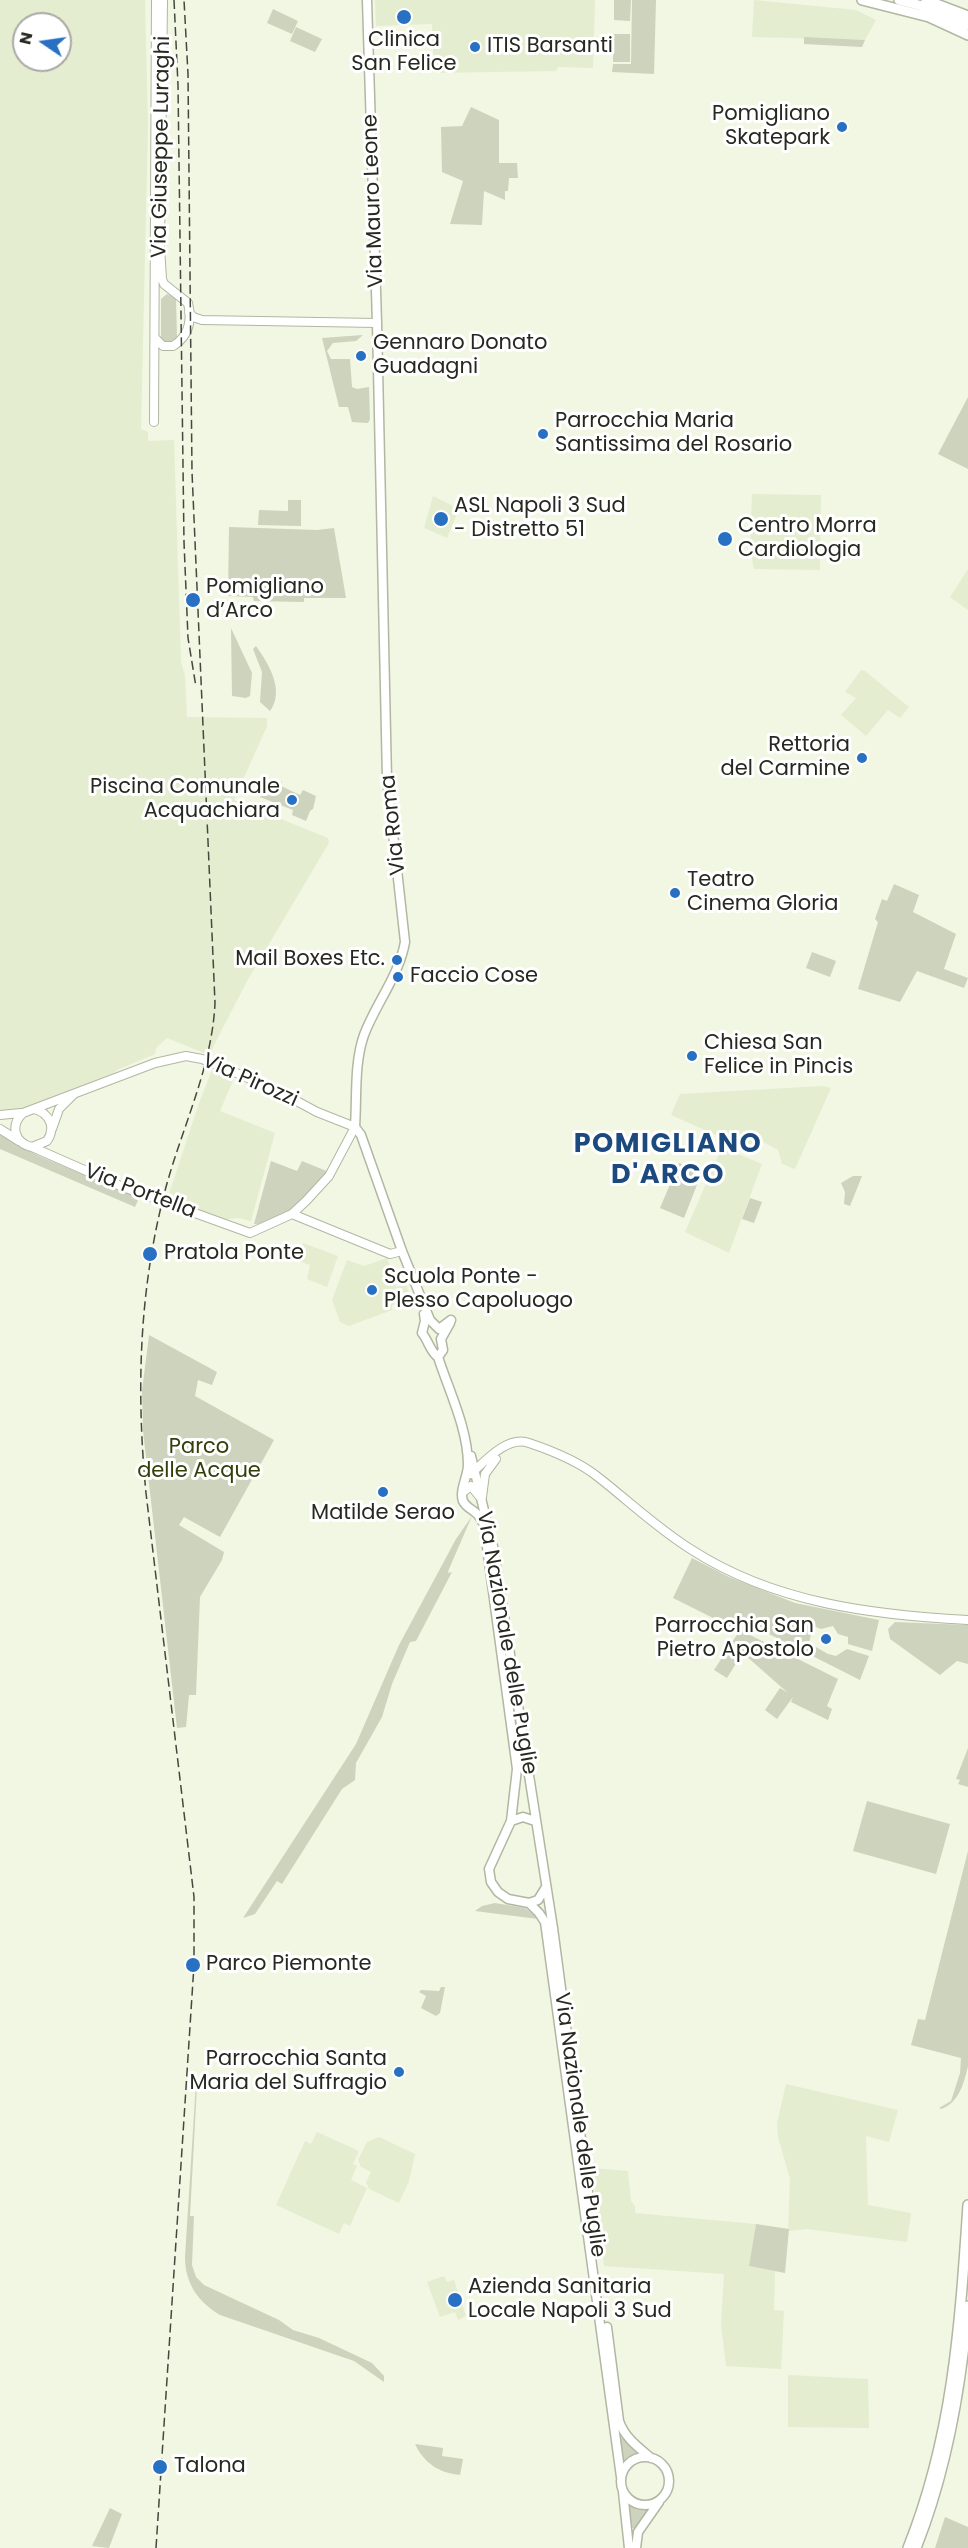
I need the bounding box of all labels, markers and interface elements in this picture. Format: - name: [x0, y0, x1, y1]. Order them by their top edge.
- marker: Clinica San Felice: [395, 8, 413, 26]
- north arrow: [12, 12, 72, 72]
- place label: Clinica San Felice: [351, 28, 457, 78]
- text: N: [13, 30, 38, 47]
- place label: ITIS Barsanti: [487, 34, 613, 60]
- street label: Via Giuseppe Luraghi: [147, 36, 177, 258]
- marker: ITIS Barsanti: [468, 40, 482, 54]
- place label: Pomigliano Skatepark: [712, 102, 830, 152]
- street label: Via Mauro Leone: [358, 114, 390, 288]
- marker: Pomigliano Skatepark: [835, 120, 849, 134]
- place label: Gennaro Donato Guadagni: [373, 331, 547, 381]
- marker: Gennaro Donato Guadagni: [354, 349, 368, 363]
- place label: Parrocchia Maria Santissima del Rosario: [555, 409, 792, 459]
- marker: Parrocchia Maria Santissima del Rosario: [536, 427, 550, 441]
- place label: ASL Napoli 3 Sud - Distretto 51: [454, 494, 626, 544]
- marker: ASL Napoli 3 Sud - Distretto 51: [432, 510, 450, 528]
- place label: Centro Morra Cardiologia: [738, 514, 877, 564]
- marker: Centro Morra Cardiologia: [716, 530, 734, 548]
- place label: Pomigliano d’Arco: [206, 575, 324, 625]
- marker: Pomigliano d’Arco: [184, 591, 202, 609]
- place label: Rettoria del Carmine: [721, 733, 850, 783]
- marker: Rettoria del Carmine: [855, 751, 869, 765]
- street label: Via Roma: [376, 773, 412, 877]
- place label: Piscina Comunale Acquachiara: [90, 775, 280, 825]
- marker: Piscina Comunale Acquachiara: [285, 793, 299, 807]
- place label: Teatro Cinema Gloria: [687, 868, 838, 918]
- marker: Teatro Cinema Gloria: [668, 886, 682, 900]
- place label: Mail Boxes Etc.: [235, 947, 385, 973]
- marker: Mail Boxes Etc.: [390, 953, 404, 967]
- place label: Faccio Cose: [410, 964, 538, 990]
- marker: Faccio Cose: [391, 970, 405, 984]
- place label: Chiesa San Felice in Pincis: [704, 1031, 853, 1081]
- street label: Via Pirozzi: [198, 1049, 302, 1113]
- marker: Chiesa San Felice in Pincis: [685, 1049, 699, 1063]
- district label: POMIGLIANO D'ARCO: [574, 1129, 762, 1192]
- street label: Via Portella: [81, 1159, 199, 1225]
- place label: Pratola Ponte: [164, 1241, 304, 1267]
- marker: Pratola Ponte: [141, 1245, 159, 1263]
- place label: Scuola Ponte - Plesso Capoluogo: [384, 1265, 573, 1315]
- marker: Scuola Ponte - Plesso Capoluogo: [365, 1283, 379, 1297]
- park label: Parco delle Acque: [137, 1435, 261, 1485]
- marker: Matilde Serao: [376, 1485, 390, 1499]
- place label: Matilde Serao: [311, 1501, 455, 1527]
- street label: Via Nazionale delle Puglie: [470, 1509, 542, 1777]
- place label: Parrocchia San Pietro Apostolo: [655, 1614, 814, 1664]
- marker: Parrocchia San Pietro Apostolo: [819, 1632, 833, 1646]
- place label: Parco Piemonte: [206, 1952, 372, 1978]
- marker: Parco Piemonte: [184, 1956, 202, 1974]
- street label: Via Nazionale delle Puglie: [548, 1991, 610, 2259]
- place label: Parrocchia Santa Maria del Suffragio: [190, 2047, 387, 2097]
- marker: Parrocchia Santa Maria del Suffragio: [392, 2065, 406, 2079]
- place label: Azienda Sanitaria Locale Napoli 3 Sud: [468, 2275, 672, 2325]
- marker: Azienda Sanitaria Locale Napoli 3 Sud: [446, 2291, 464, 2309]
- place label: Talona: [174, 2454, 246, 2480]
- marker: Talona: [151, 2458, 169, 2476]

